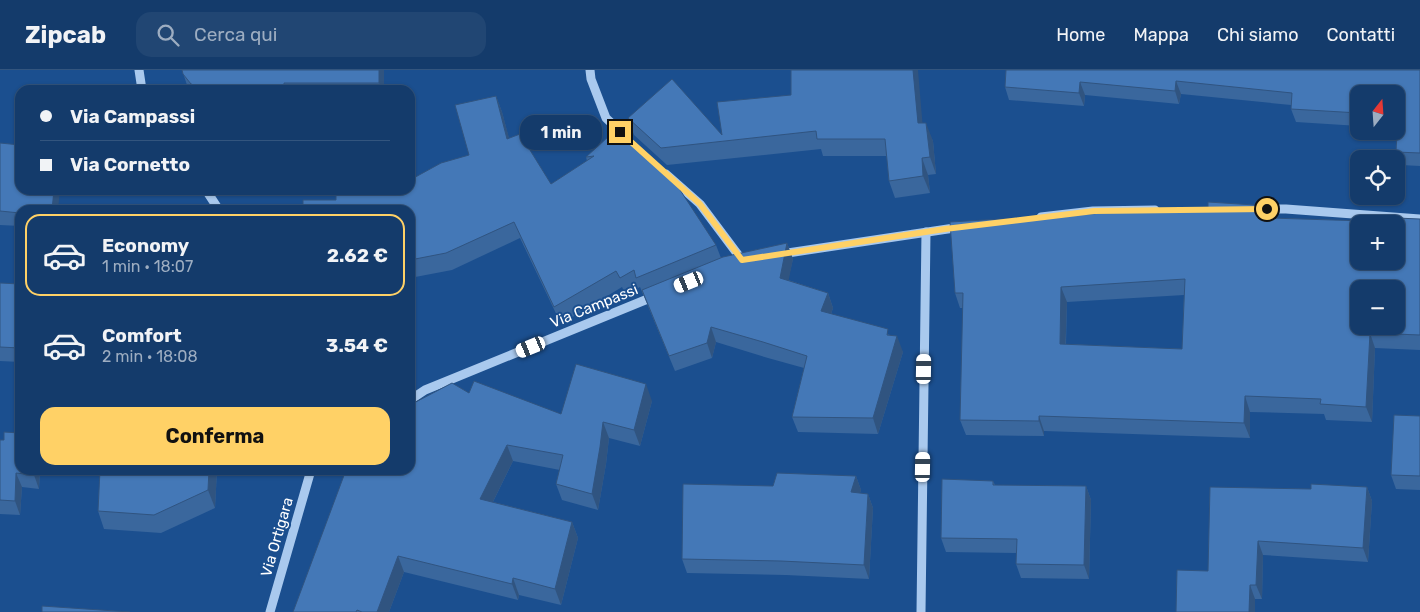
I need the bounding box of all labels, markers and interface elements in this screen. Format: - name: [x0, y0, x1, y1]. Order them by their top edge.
- search box: [136, 12, 486, 57]
- text: Zipcab: [25, 21, 106, 49]
- icon: search: [154, 21, 182, 49]
- text: Cerca qui: [194, 23, 277, 46]
- text: Home: [1056, 24, 1105, 46]
- text: Mappa: [1133, 24, 1189, 46]
- text: Chi siamo: [1217, 24, 1299, 46]
- text: Contatti: [1327, 24, 1395, 46]
- north arrow: [1350, 85, 1405, 140]
- map controls: [1350, 85, 1405, 335]
- text: Via Campassi: [70, 105, 195, 128]
- callout: 1 min: [520, 114, 602, 150]
- route end: [609, 121, 631, 143]
- text: 1 min: [541, 123, 581, 142]
- button: locate: [1350, 150, 1405, 205]
- text: Via Cornetto: [70, 153, 190, 176]
- route start: [1256, 198, 1278, 220]
- button: +: [1350, 215, 1405, 270]
- icon: car: [42, 233, 87, 278]
- text: Economy: [102, 234, 189, 257]
- text: 2.62 €: [327, 244, 388, 267]
- text: 1 min · 18:07: [102, 257, 193, 276]
- car: [672, 269, 705, 295]
- street label: Via Campassi: [547, 280, 641, 332]
- button: −: [1350, 280, 1405, 335]
- icon: car: [42, 323, 87, 368]
- text: Comfort: [102, 324, 182, 347]
- text: 3.54 €: [326, 334, 388, 357]
- car: [514, 334, 547, 360]
- text: 2 min · 18:08: [102, 347, 198, 366]
- car: [916, 354, 931, 384]
- button: Conferma: [40, 407, 390, 465]
- car: [915, 452, 930, 482]
- street label: Via Ortigara: [257, 495, 297, 579]

